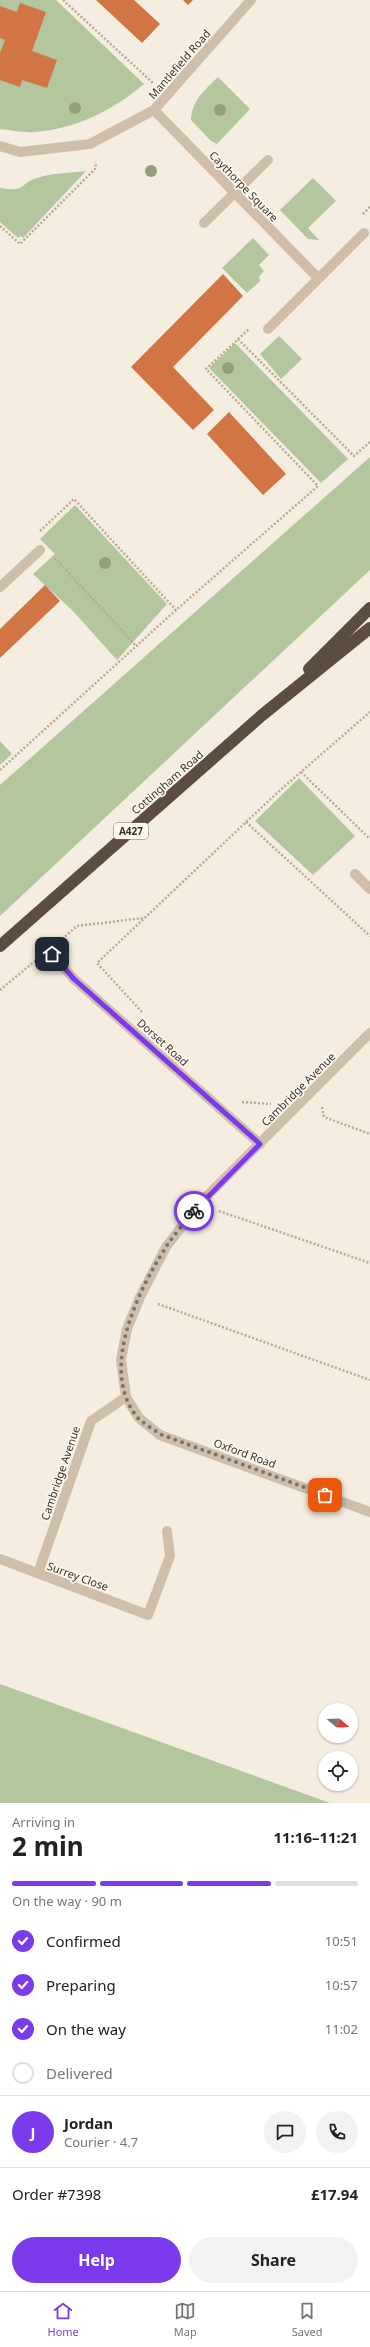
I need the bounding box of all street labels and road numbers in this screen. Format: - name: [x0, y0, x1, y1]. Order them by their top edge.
- street label: Mantlefield Road: [145, 26, 213, 102]
- street label: Caythorpe Square: [206, 147, 282, 225]
- street label: Cottingham Road: [128, 747, 206, 817]
- road number: A427: [114, 823, 148, 839]
- street label: Dorset Road: [134, 1015, 192, 1069]
- street label: Cambridge Avenue: [258, 1049, 338, 1129]
- street label: Cambridge Avenue: [37, 1424, 83, 1522]
- street label: Oxford Road: [212, 1435, 278, 1471]
- street label: Surrey Close: [45, 1558, 111, 1594]

